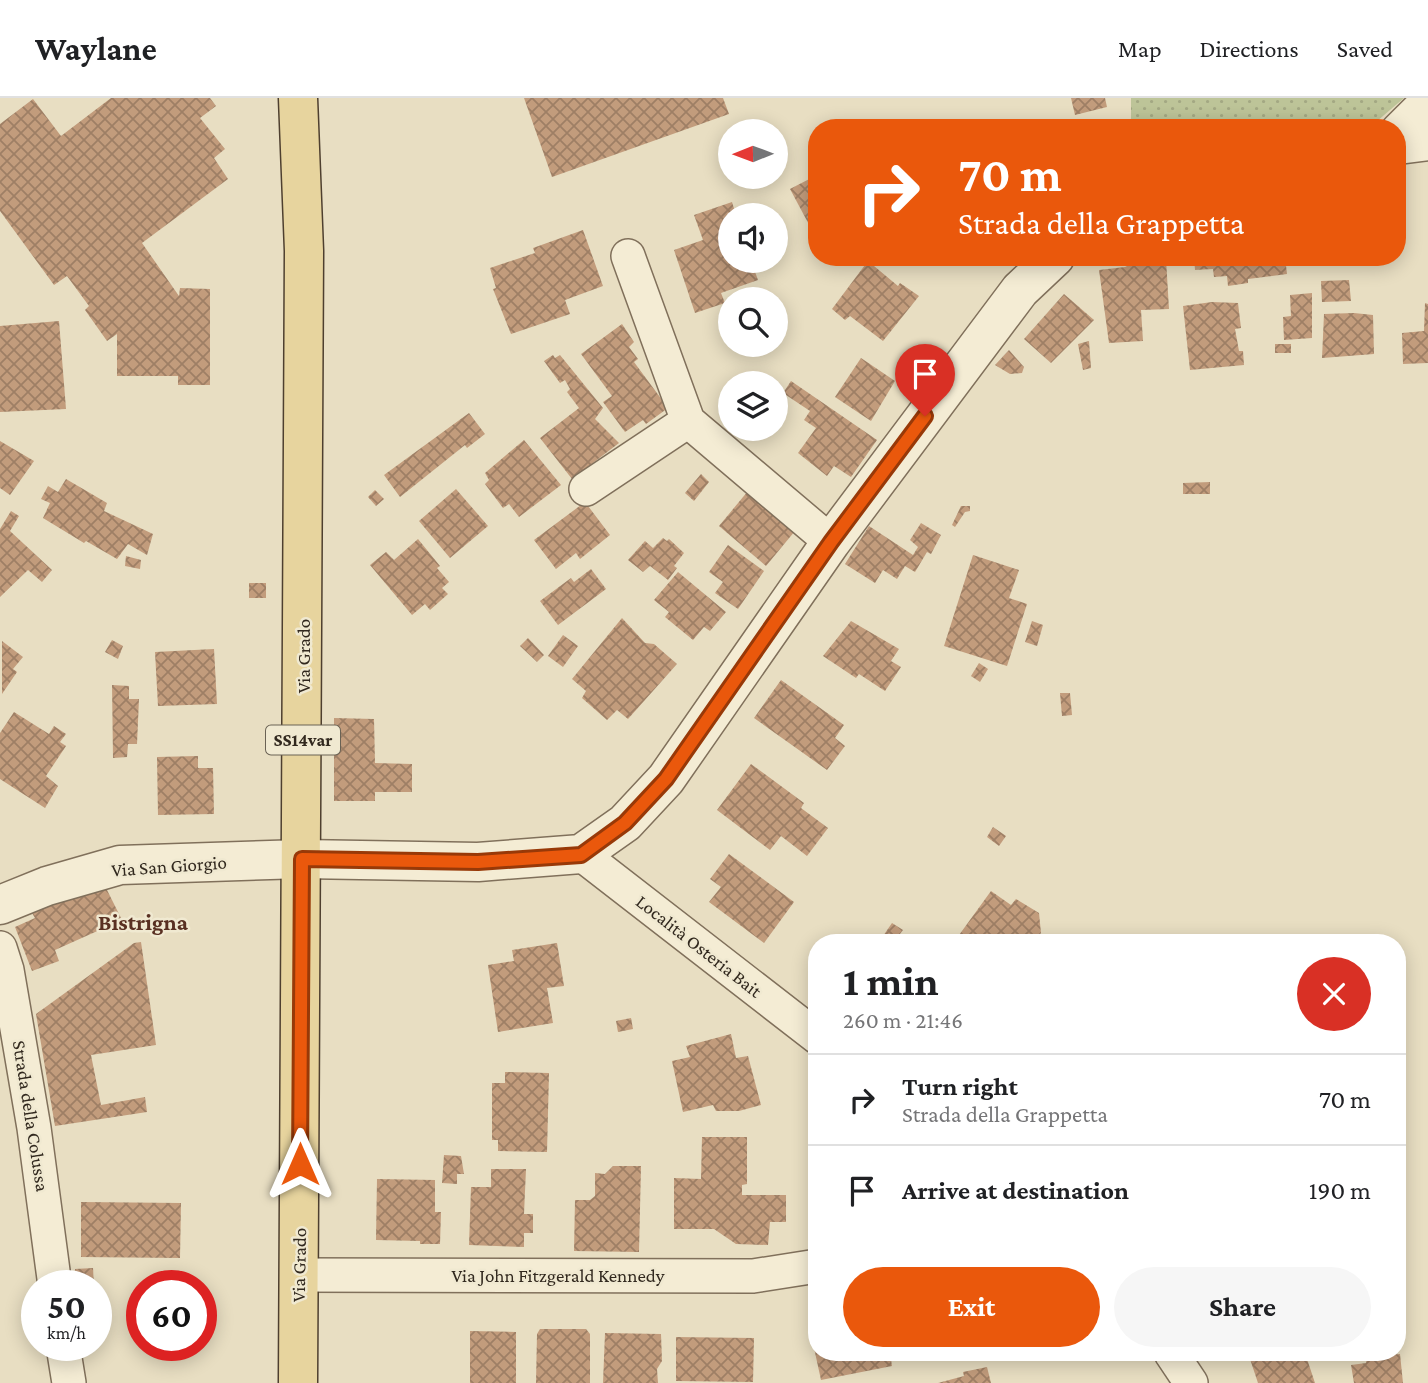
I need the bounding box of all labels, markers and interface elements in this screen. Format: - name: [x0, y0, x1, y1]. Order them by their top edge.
- text: Waylane: [35, 30, 157, 67]
- text: Map: [1118, 35, 1162, 62]
- text: Directions: [1200, 35, 1299, 62]
- text: Saved: [1337, 35, 1393, 62]
- north arrow: [718, 119, 788, 189]
- map controls: [718, 119, 788, 441]
- icon: right: [843, 147, 934, 238]
- text: 70 m: [958, 147, 1062, 202]
- button: sound: [718, 203, 788, 273]
- text: Strada della Grappetta: [958, 205, 1245, 241]
- button: search: [718, 287, 788, 357]
- pin: [895, 344, 955, 416]
- icon: arrive: [906, 355, 944, 393]
- button: layers: [718, 371, 788, 441]
- street label: Via Grado: [293, 619, 314, 693]
- road number: SS14var: [266, 726, 340, 754]
- street label: Via San Giorgio: [111, 851, 227, 881]
- street label: Località Osteria Bait: [632, 891, 766, 1002]
- district label: Bistrigna: [98, 909, 189, 935]
- text: 1 min: [843, 957, 939, 1004]
- button: close: [1297, 957, 1371, 1031]
- text: 260 m · 21:46: [843, 1007, 963, 1033]
- street label: Strada della Colussa: [9, 1039, 53, 1193]
- text: Turn right: [902, 1072, 1018, 1101]
- icon: right: [843, 1081, 881, 1119]
- text: 70 m: [1319, 1085, 1371, 1114]
- text: Strada della Grappetta: [902, 1101, 1108, 1127]
- position arrow: [263, 1127, 337, 1201]
- icon: arrive: [843, 1172, 881, 1210]
- text: Arrive at destination: [902, 1176, 1129, 1205]
- text: 190 m: [1309, 1176, 1371, 1205]
- street label: Via Grado: [288, 1228, 310, 1302]
- street label: Via John Fitzgerald Kennedy: [451, 1265, 665, 1286]
- button: Exit: [843, 1267, 1100, 1347]
- button: Share: [1114, 1267, 1371, 1347]
- speed limit sign: 60: [126, 1270, 217, 1361]
- text: 50: [47, 1287, 86, 1326]
- text: km/h: [47, 1323, 86, 1343]

